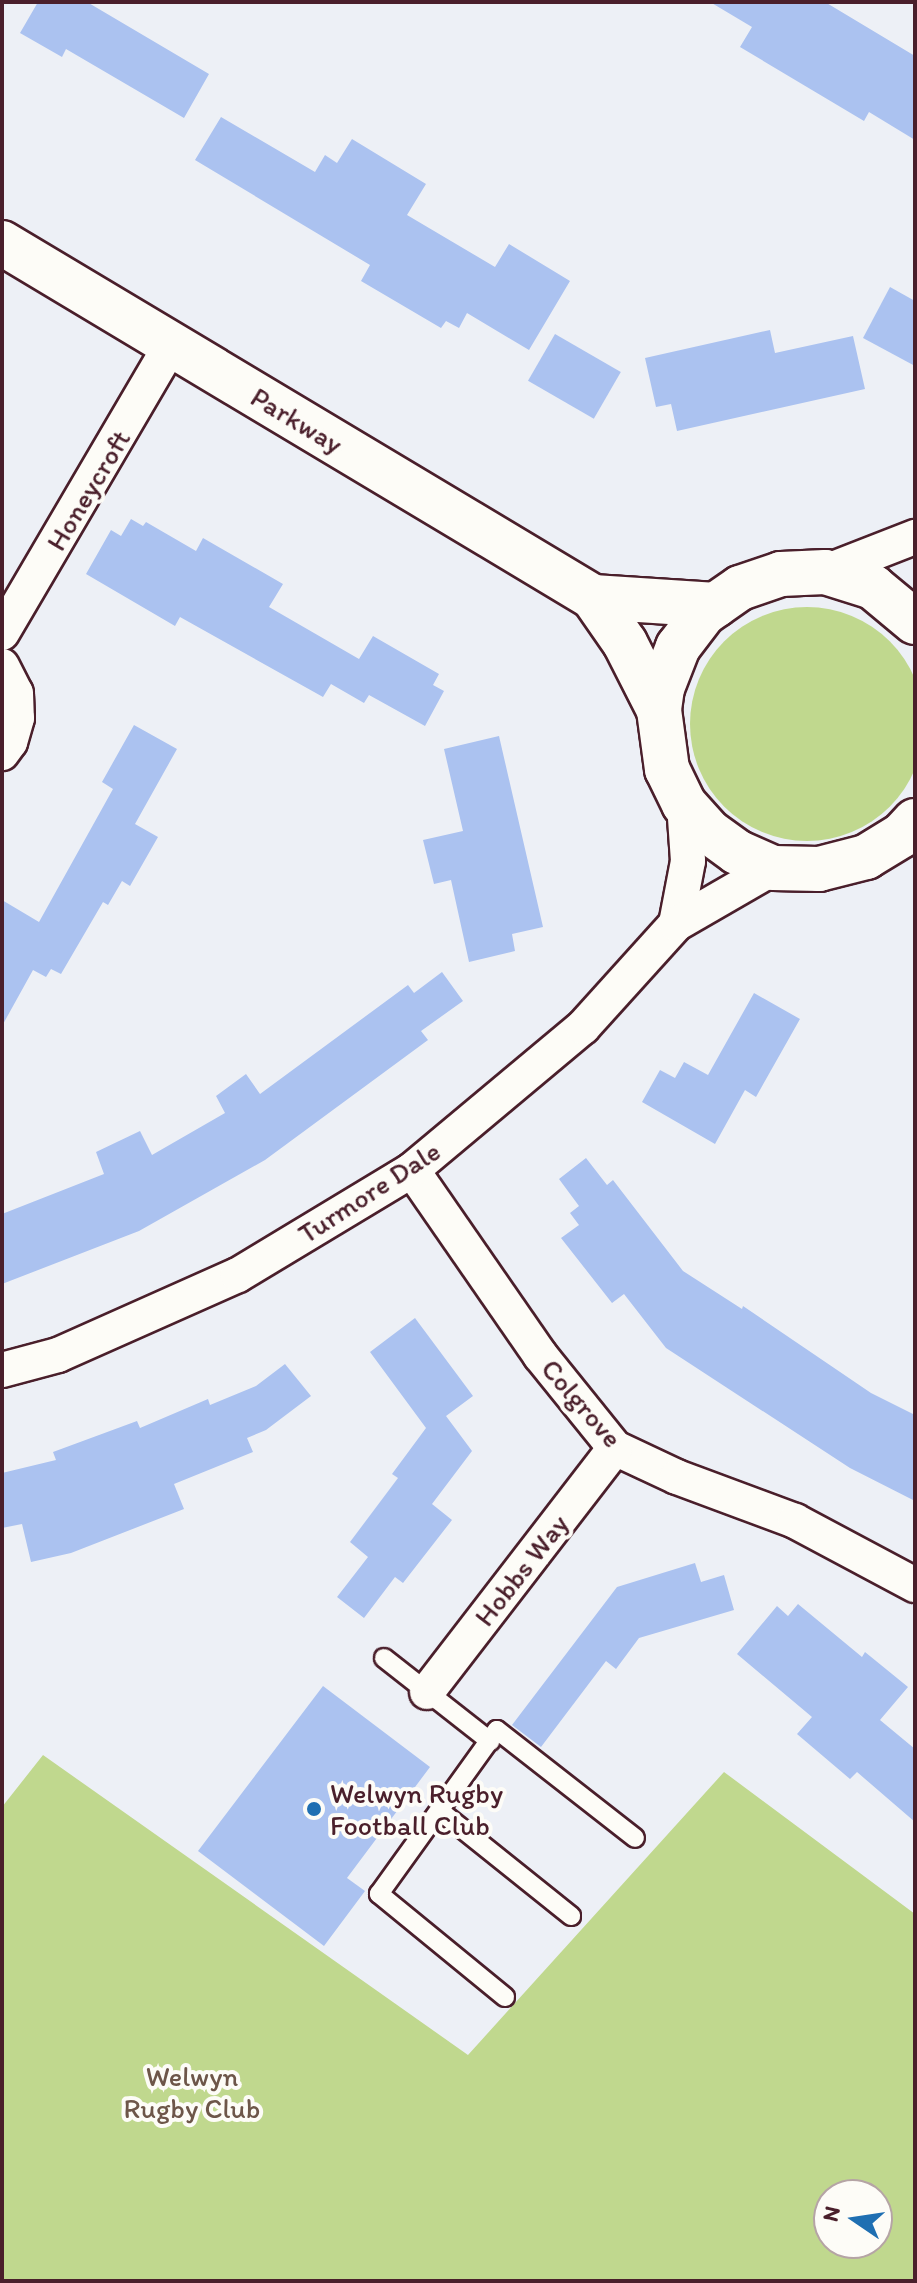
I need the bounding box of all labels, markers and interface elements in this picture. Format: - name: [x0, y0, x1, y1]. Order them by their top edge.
- street label: Parkway: [245, 380, 349, 460]
- street label: Honeycroft: [39, 423, 137, 557]
- street label: Turmore Dale: [292, 1134, 446, 1250]
- street label: Colgrove: [534, 1352, 630, 1454]
- street label: Hobbs Way: [467, 1508, 575, 1632]
- place label: Welwyn Rugby Football Club: [330, 1776, 503, 1842]
- marker: Welwyn Rugby Football Club: [305, 1800, 323, 1818]
- park label: Welwyn Rugby Club: [124, 2059, 260, 2125]
- north arrow: [813, 2179, 893, 2259]
- text: N: [816, 2204, 846, 2224]

